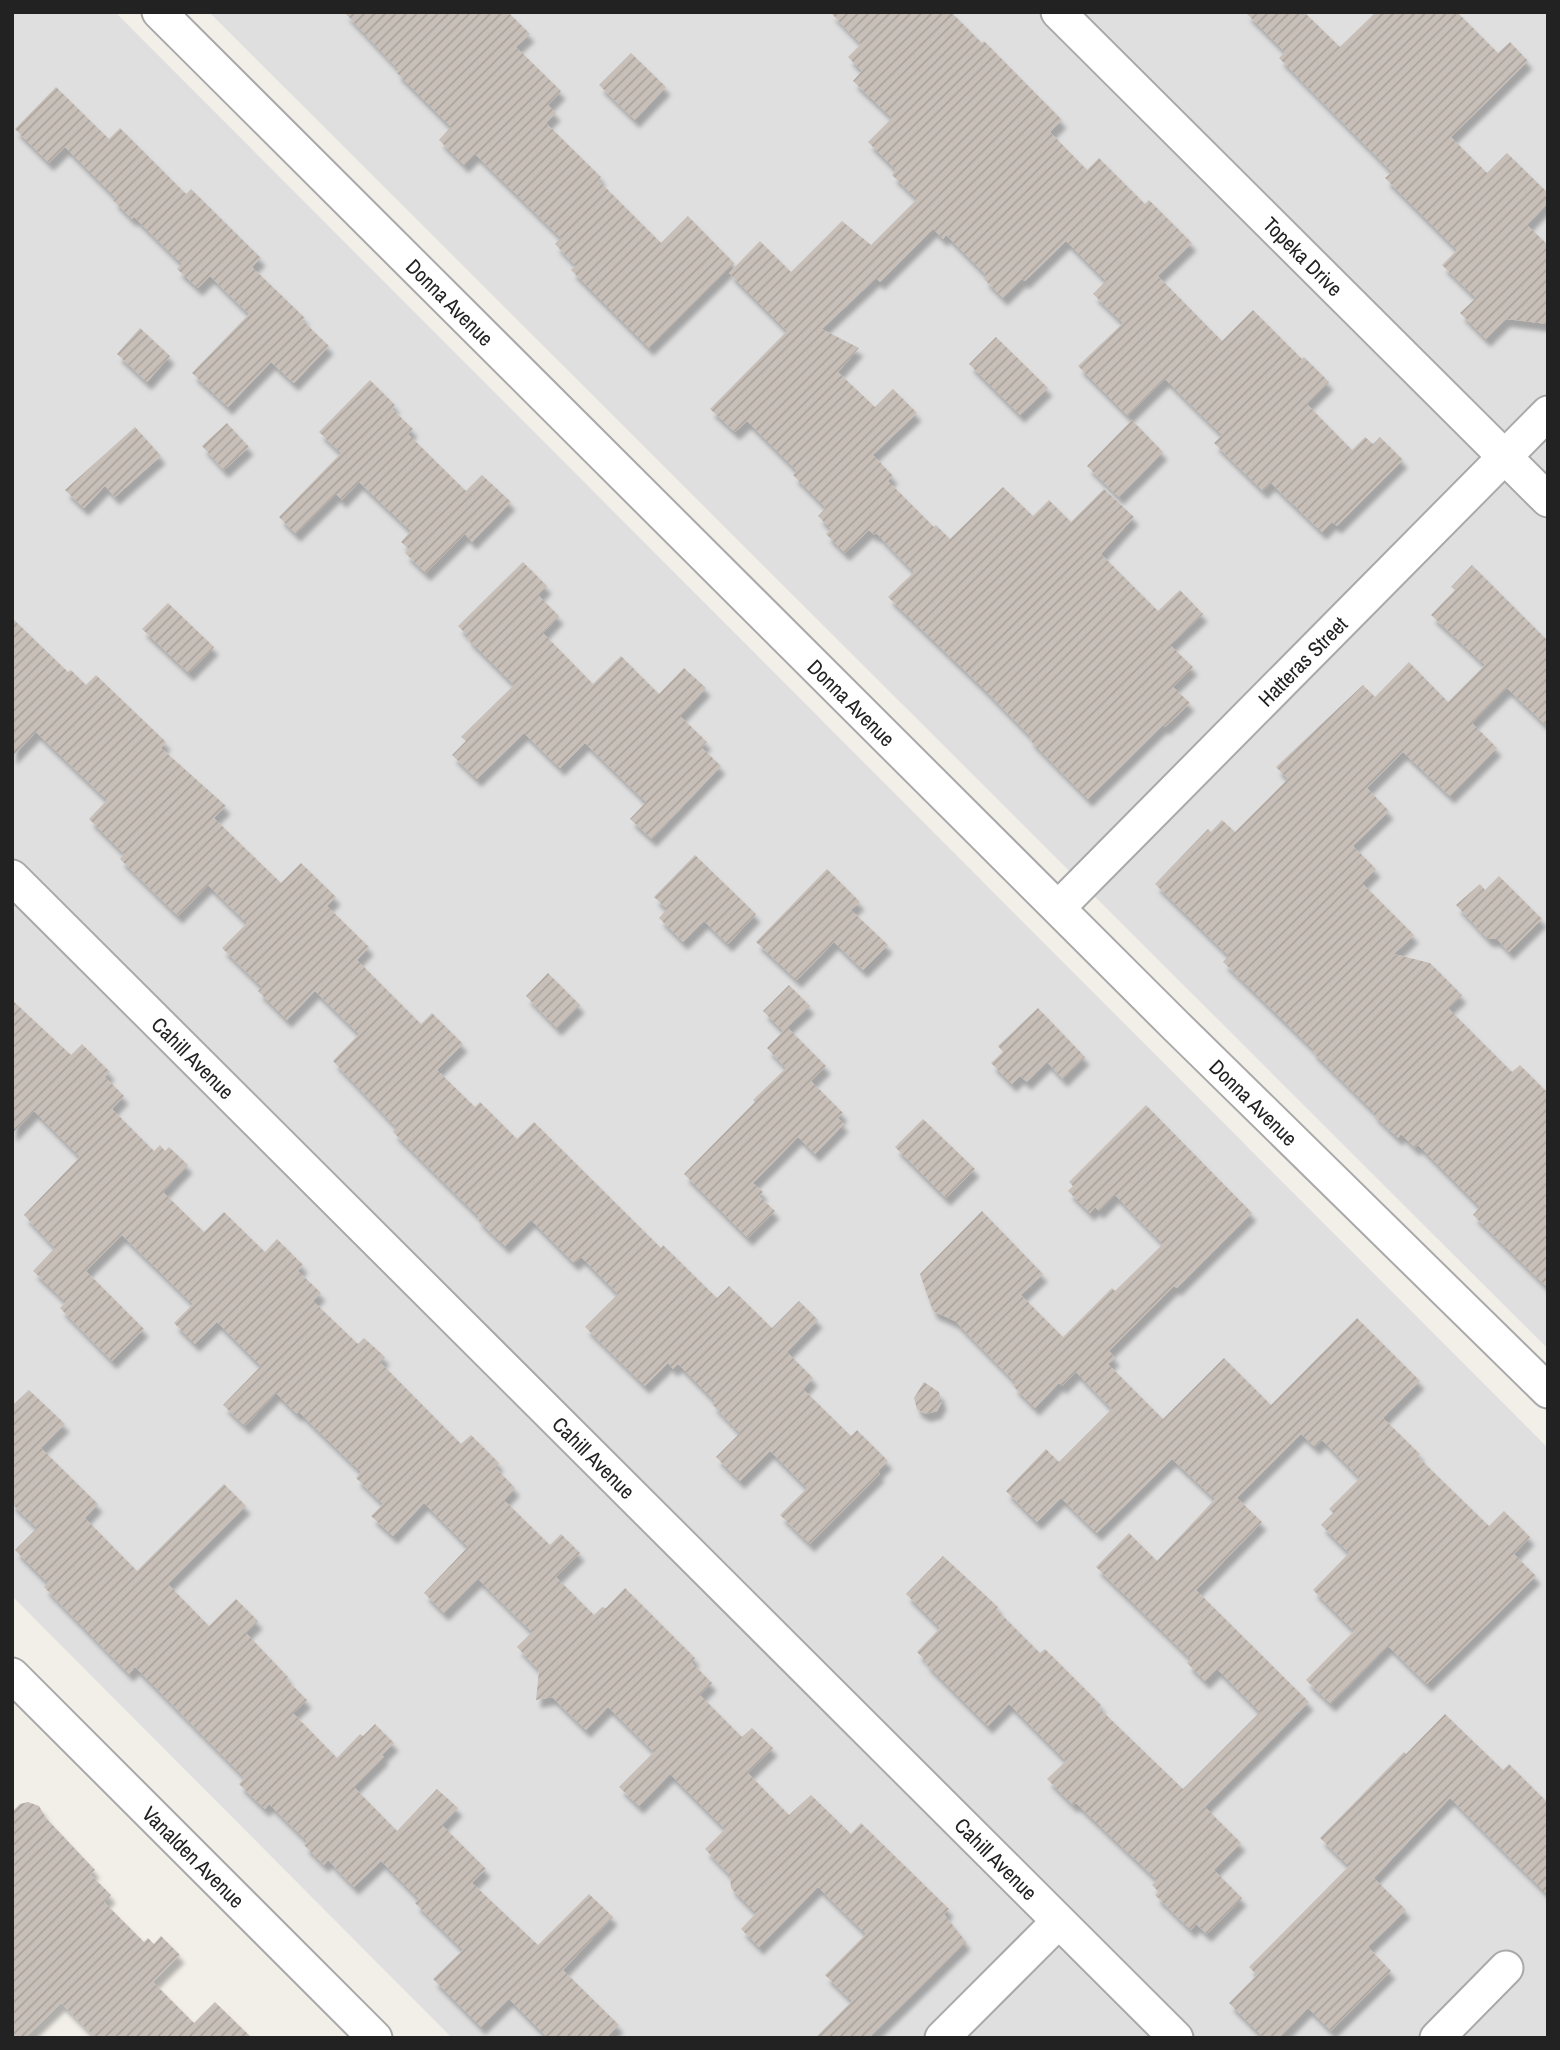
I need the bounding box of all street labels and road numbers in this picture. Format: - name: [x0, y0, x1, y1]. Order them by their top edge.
- street label: Topeka Drive: [1257, 210, 1349, 302]
- street label: Donna Avenue: [400, 252, 500, 352]
- street label: Hatteras Street: [1251, 610, 1354, 712]
- street label: Donna Avenue: [801, 652, 902, 753]
- street label: Cahill Avenue: [145, 1010, 241, 1105]
- street label: Donna Avenue: [1203, 1052, 1304, 1152]
- street label: Cahill Avenue: [546, 1410, 642, 1505]
- street label: Vanalden Avenue: [136, 1799, 251, 1914]
- street label: Cahill Avenue: [948, 1811, 1044, 1906]

